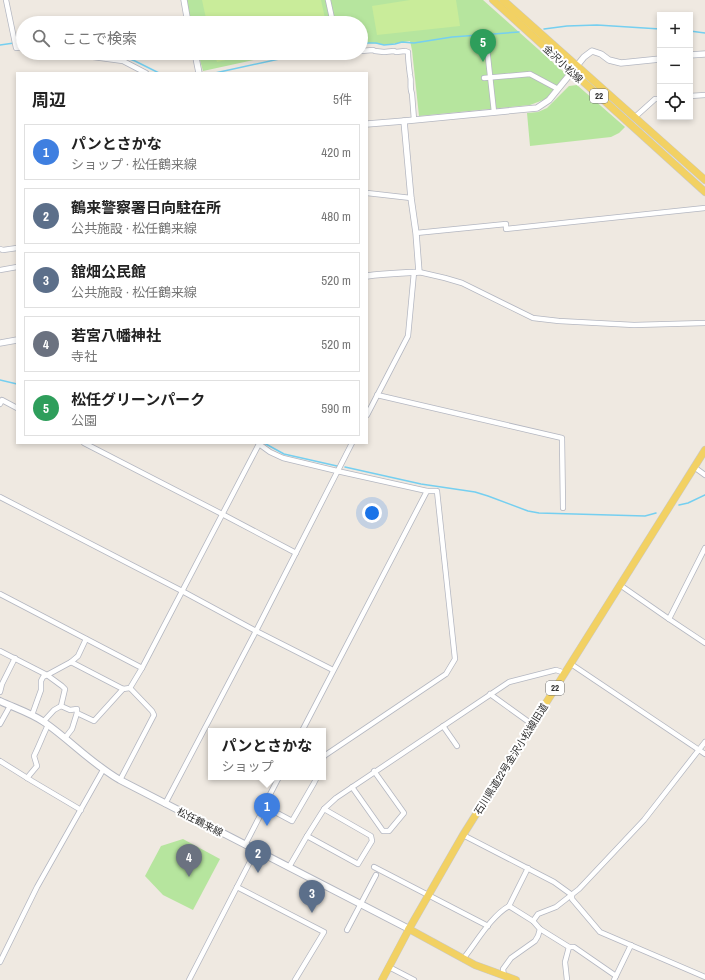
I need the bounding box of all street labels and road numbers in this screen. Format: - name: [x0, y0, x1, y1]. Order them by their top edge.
- street label: 金沢小松線: [540, 42, 586, 86]
- road number: 22: [590, 89, 608, 103]
- road number: 22: [546, 681, 564, 695]
- street label: 石川県道22号金沢小松線旧道: [471, 701, 551, 817]
- street label: 松任鶴来線: [175, 805, 225, 839]

